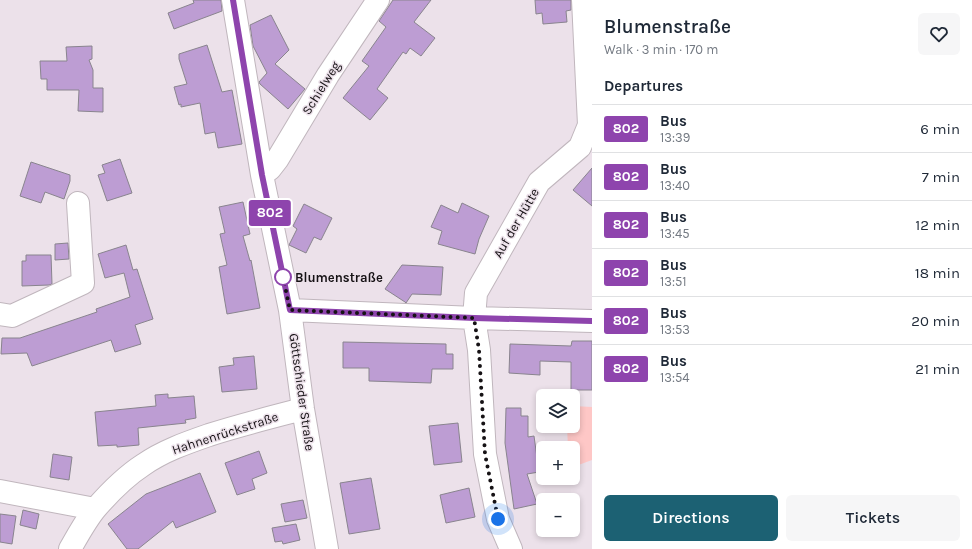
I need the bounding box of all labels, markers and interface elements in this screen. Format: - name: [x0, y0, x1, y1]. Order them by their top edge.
- button: heart: [918, 13, 960, 55]
- text: Blumenstraße: [604, 16, 731, 38]
- text: Walk · 3 min · 170 m: [604, 42, 718, 57]
- street label: Schielweg: [299, 58, 344, 117]
- text: Departures: [604, 77, 683, 95]
- text: Bus: [660, 112, 687, 130]
- text: 802: [613, 120, 639, 137]
- text: 6 min: [920, 120, 960, 138]
- text: 13:39: [660, 130, 690, 145]
- text: Bus: [660, 160, 687, 178]
- text: 802: [613, 168, 639, 185]
- text: 7 min: [922, 168, 960, 186]
- text: 13:40: [660, 178, 690, 193]
- street label: Auf der Hütte: [490, 185, 542, 261]
- line badge: 802: [247, 200, 293, 226]
- text: 802: [257, 204, 283, 221]
- text: Bus: [660, 208, 687, 226]
- text: 802: [613, 216, 639, 233]
- text: 12 min: [915, 216, 960, 234]
- text: 13:45: [660, 226, 690, 241]
- text: Bus: [660, 256, 687, 274]
- text: 802: [613, 264, 639, 281]
- text: 18 min: [915, 264, 960, 282]
- marker: Blumenstraße: [274, 268, 292, 286]
- place label: Blumenstraße: [295, 270, 383, 285]
- text: 13:51: [660, 274, 687, 289]
- text: Bus: [660, 304, 687, 322]
- text: 802: [613, 312, 639, 329]
- text: 20 min: [911, 312, 960, 330]
- text: 13:53: [660, 322, 690, 337]
- street label: Göttschieder Straße: [286, 332, 318, 452]
- text: Bus: [660, 352, 687, 370]
- text: 802: [613, 360, 639, 377]
- text: 21 min: [915, 360, 960, 378]
- text: 13:54: [660, 370, 690, 385]
- map controls: [536, 389, 580, 537]
- button: layers: [536, 389, 580, 433]
- street label: Hahnenrückstraße: [170, 409, 280, 457]
- button: +: [536, 441, 580, 485]
- button: −: [536, 493, 580, 537]
- button: Directions: [604, 495, 778, 541]
- button: Tickets: [786, 495, 960, 541]
- your location: [488, 509, 508, 529]

